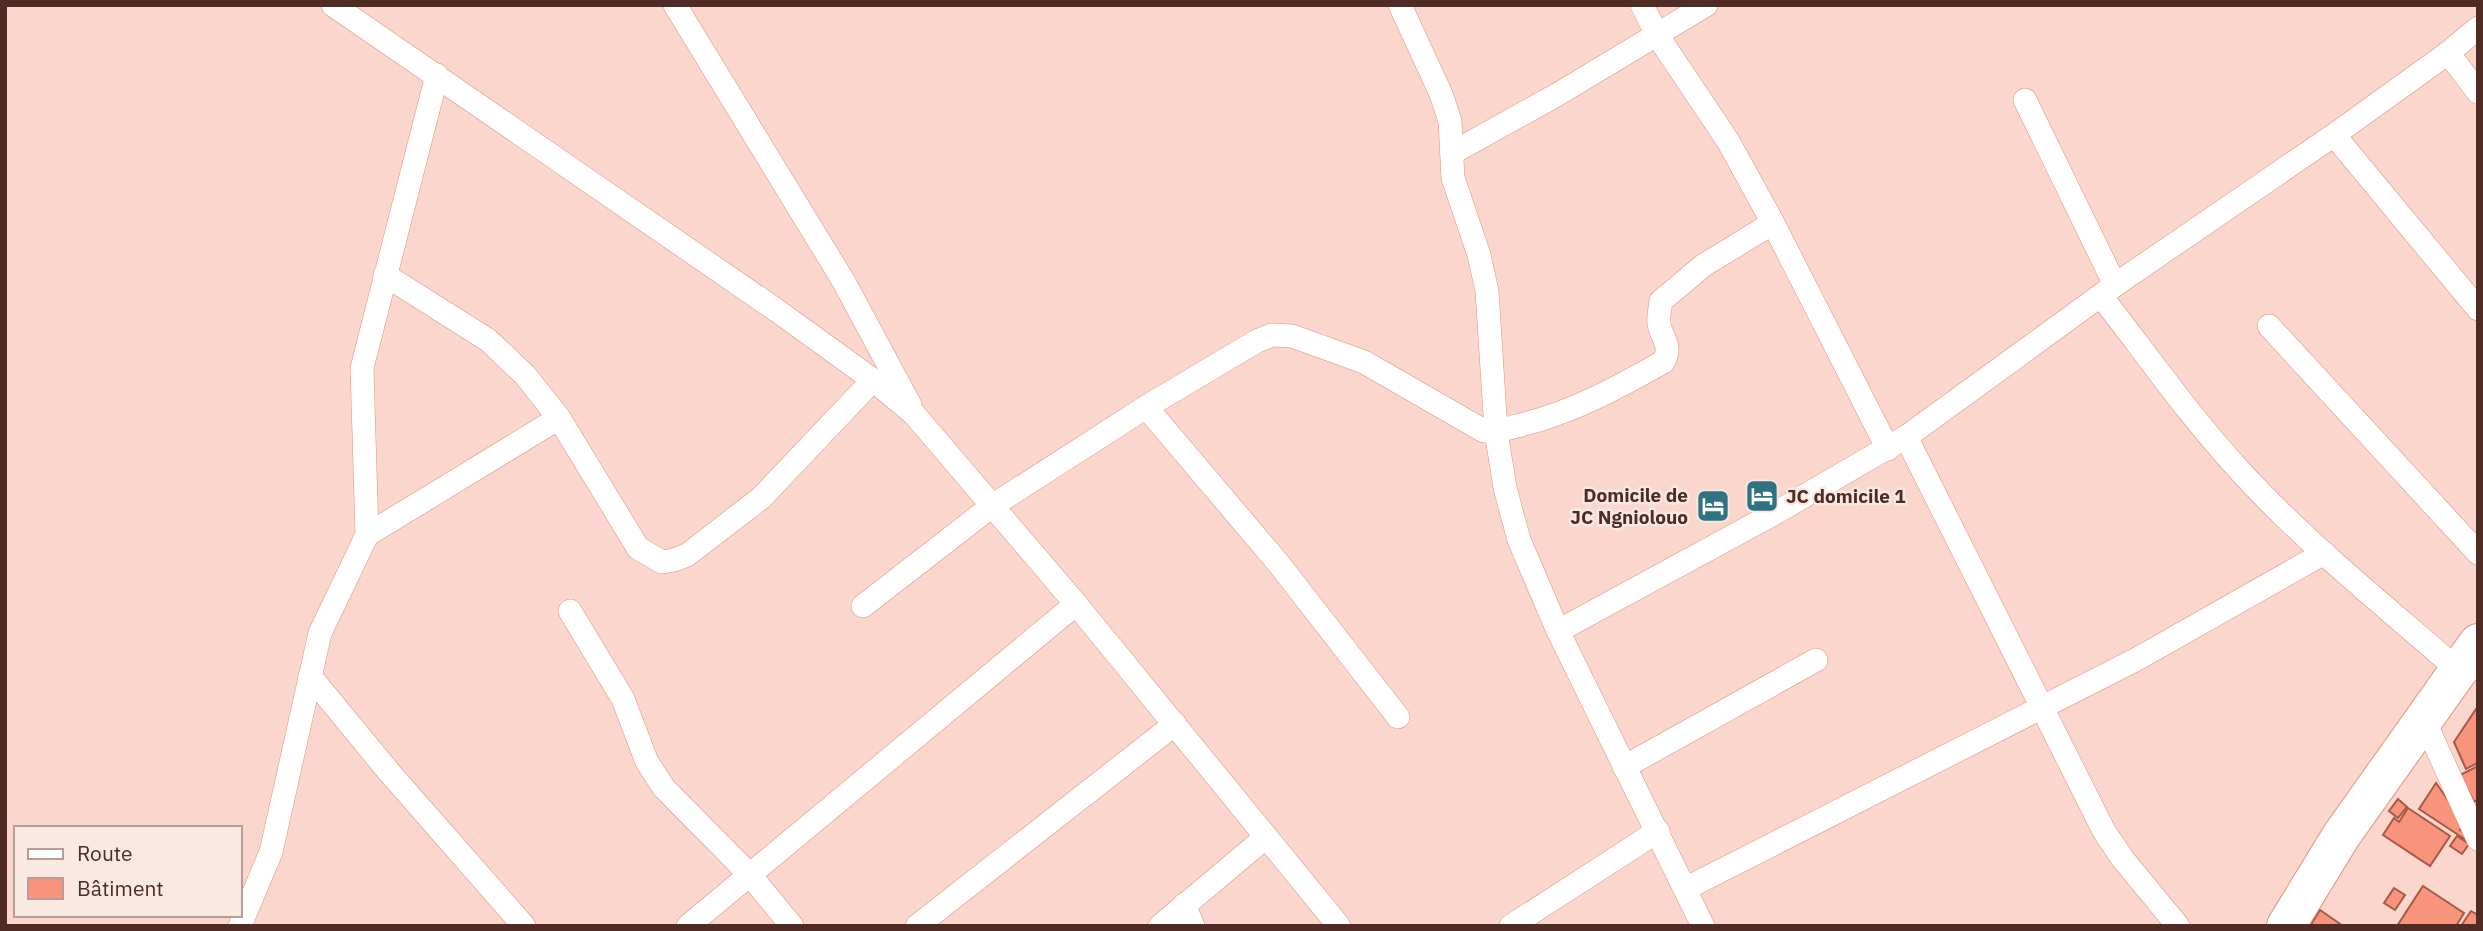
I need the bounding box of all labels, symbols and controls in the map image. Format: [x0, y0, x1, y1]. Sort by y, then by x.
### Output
hotel icon: JC domicile 1 [1743, 477, 1781, 515]
place label: Domicile de JC Ngniolouo [1570, 483, 1688, 529]
place label: JC domicile 1 [1786, 484, 1906, 508]
hotel icon: Domicile de JC Ngniolouo [1694, 487, 1732, 525]
legend [14, 826, 242, 917]
text: Route [77, 839, 133, 867]
text: Bâtiment [77, 874, 164, 902]

